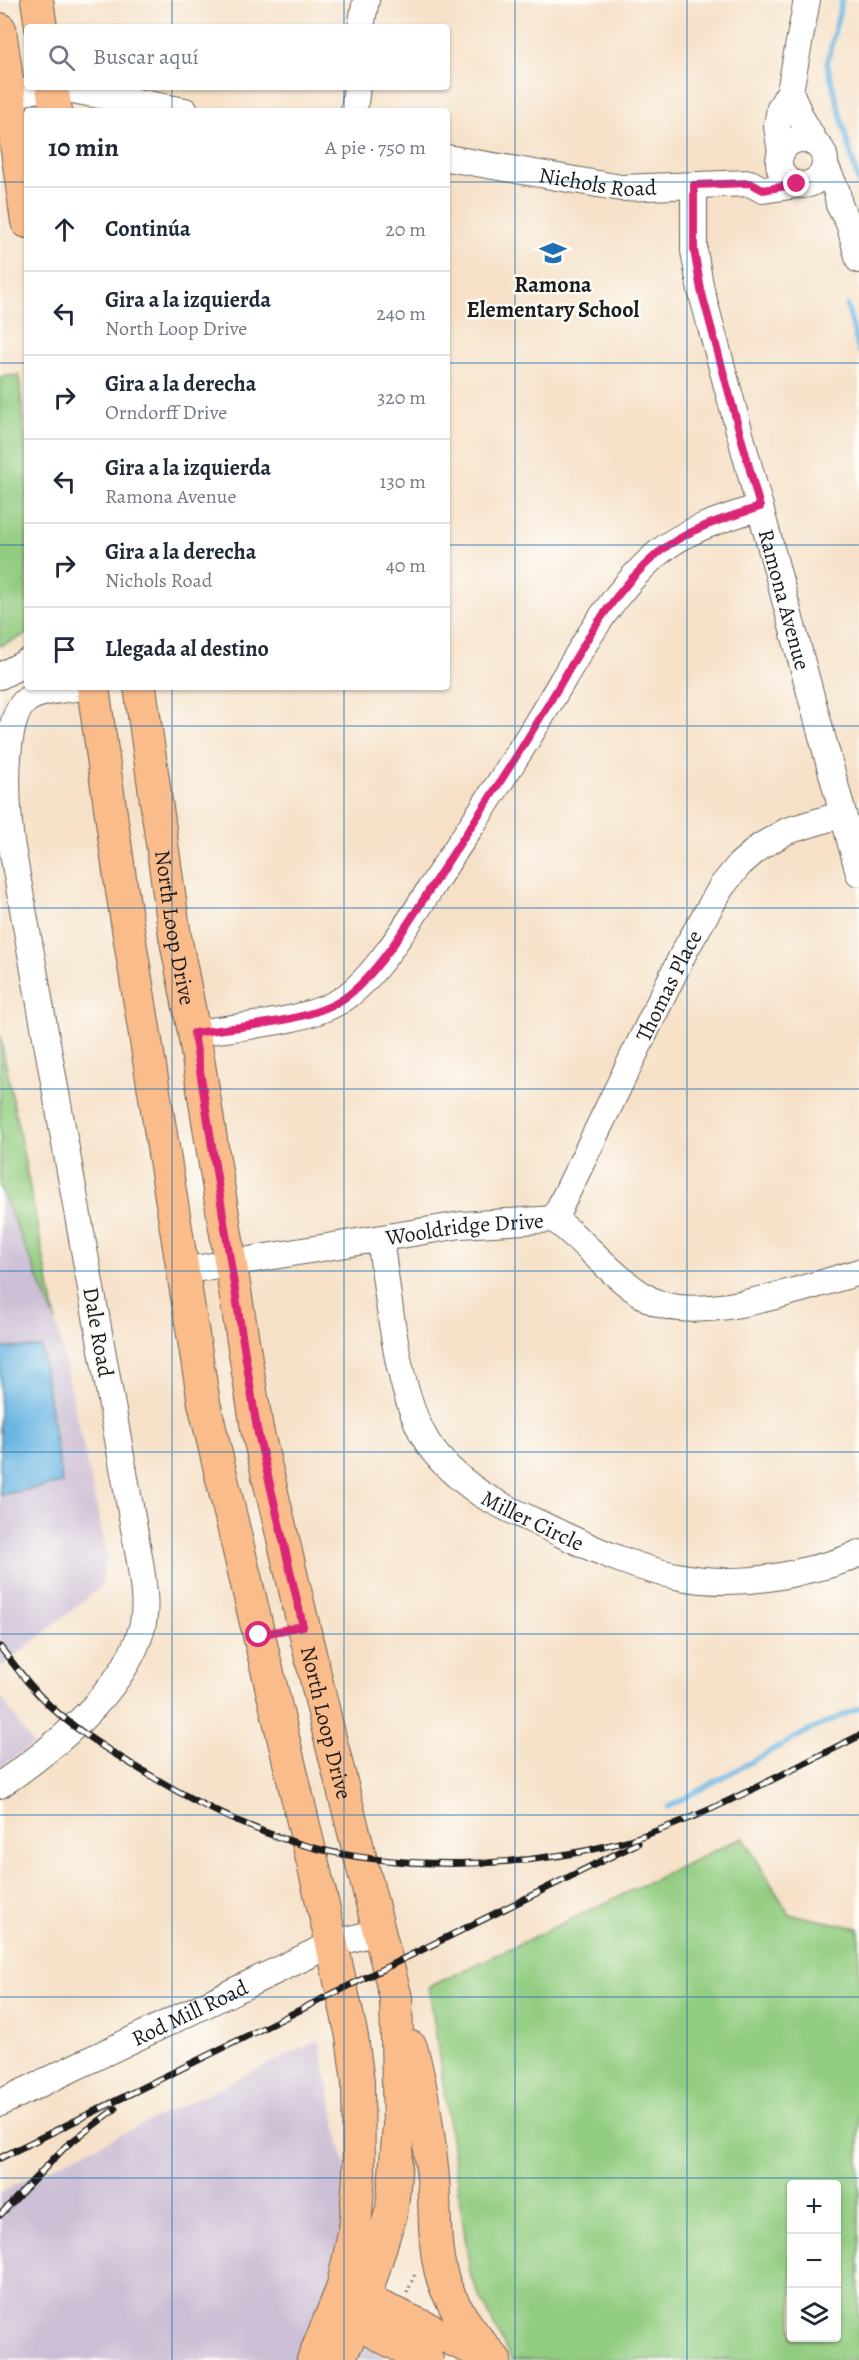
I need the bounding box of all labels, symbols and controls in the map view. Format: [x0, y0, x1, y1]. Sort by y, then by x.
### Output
search box [24, 24, 450, 90]
icon: search [45, 41, 78, 74]
text: Buscar aquí [93, 42, 199, 72]
text: 10 min [48, 130, 119, 165]
text: A pie · 750 m [325, 134, 426, 161]
street label: Nichols Road [537, 160, 657, 204]
route end [783, 170, 809, 196]
icon: ahead [48, 213, 81, 246]
text: Continúa [105, 214, 191, 244]
text: 20 m [385, 216, 426, 243]
school or university icon: Ramona Elementary School [538, 238, 568, 268]
place label: Ramona Elementary School [467, 270, 640, 325]
text: Gira a la izquierda [105, 285, 271, 315]
icon: left [48, 297, 81, 330]
text: 240 m [376, 300, 426, 327]
text: North Loop Drive [105, 315, 247, 342]
text: Gira a la derecha [105, 369, 256, 399]
icon: right [48, 381, 81, 414]
text: 320 m [377, 384, 426, 411]
text: Orndorff Drive [105, 399, 227, 426]
text: Gira a la izquierda [105, 453, 271, 483]
icon: left [48, 465, 81, 498]
text: 130 m [380, 468, 426, 495]
text: Ramona Avenue [105, 483, 237, 510]
street label: Ramona Avenue [750, 526, 817, 673]
text: Gira a la derecha [105, 537, 256, 567]
icon: right [48, 549, 81, 582]
text: 40 m [386, 552, 426, 579]
text: Nichols Road [105, 567, 212, 594]
icon: arrive [48, 633, 81, 666]
text: Llegada al destino [105, 634, 269, 664]
street label: North Loop Drive [147, 848, 202, 1008]
street label: Thomas Place [629, 924, 710, 1047]
street label: Wooldridge Drive [382, 1206, 545, 1253]
street label: Dale Road [75, 1285, 121, 1380]
street label: Miller Circle [476, 1483, 589, 1559]
route start [245, 1621, 271, 1647]
street label: North Loop Drive [293, 1643, 359, 1803]
street label: Rod Mill Road [127, 1972, 253, 2054]
map controls [787, 2180, 841, 2342]
button: + [787, 2180, 841, 2234]
button: − [787, 2234, 841, 2288]
button: layers [787, 2288, 841, 2342]

